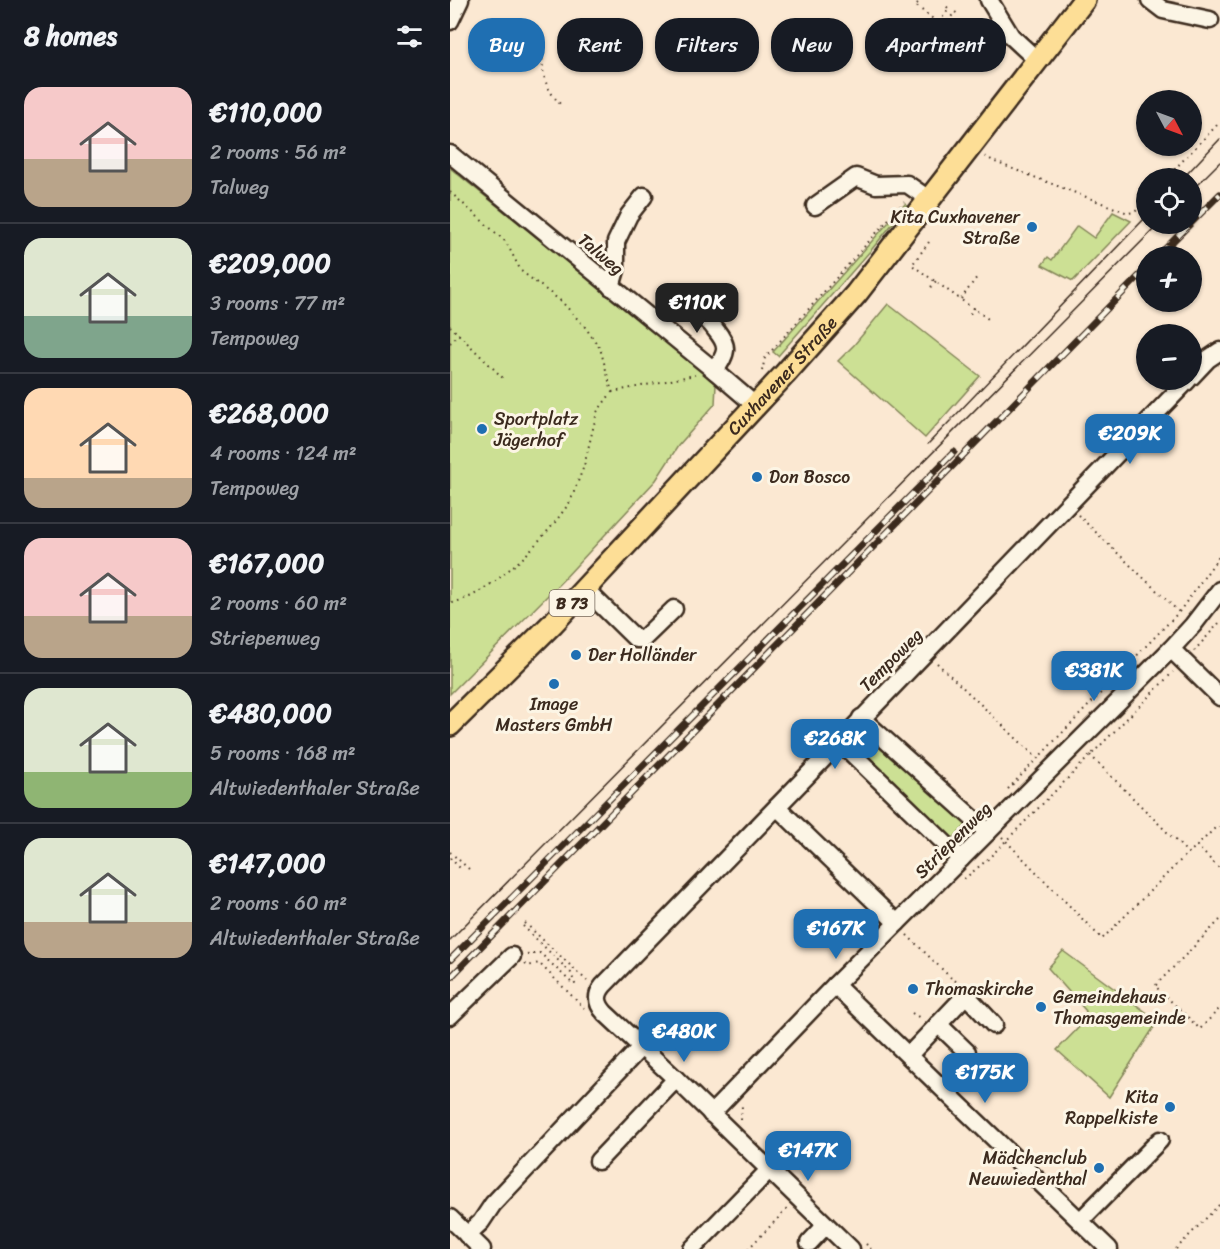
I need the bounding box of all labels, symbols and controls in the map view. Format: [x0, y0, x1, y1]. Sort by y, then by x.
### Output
text: 8 homes [24, 13, 117, 59]
chip: Buy [468, 18, 545, 72]
chip: Rent [557, 18, 643, 72]
chip: Filters [655, 18, 759, 72]
chip: New [771, 18, 853, 72]
chip: Apartment [865, 18, 1006, 72]
icon: filters [393, 20, 426, 53]
text: €110,000 [210, 89, 322, 135]
north arrow [1136, 90, 1202, 156]
map controls [1136, 90, 1202, 390]
icon: home [72, 111, 144, 183]
text: 2 rooms · 56 m² [210, 135, 347, 170]
button: locate [1136, 168, 1202, 234]
text: Talweg [210, 170, 269, 205]
place label: Kita Cuxhavener Straße [891, 201, 1022, 254]
marker: Kita Cuxhavener Straße [1025, 220, 1039, 234]
street label: Talweg [570, 225, 632, 283]
text: €209,000 [210, 240, 331, 286]
button: + [1136, 246, 1202, 312]
icon: home [72, 262, 144, 334]
pin: €110K [655, 283, 739, 334]
text: €110K [669, 285, 725, 320]
text: 3 rooms · 77 m² [210, 286, 345, 321]
street label: Cuxhavener Straße [719, 308, 846, 443]
text: Tempoweg [210, 321, 299, 356]
button: − [1136, 324, 1202, 390]
text: €268,000 [210, 390, 329, 436]
place label: Sportplatz Jägerhof [493, 403, 579, 456]
icon: home [72, 412, 144, 484]
pin: €209K [1088, 414, 1172, 465]
text: €209K [1099, 416, 1161, 451]
marker: Sportplatz Jägerhof [475, 422, 489, 436]
text: 4 rooms · 124 m² [210, 436, 357, 471]
place label: Don Bosco [769, 461, 850, 493]
marker: Don Bosco [750, 470, 764, 484]
text: Tempoweg [210, 471, 299, 506]
text: €167,000 [210, 540, 324, 586]
icon: home [72, 562, 144, 634]
text: 2 rooms · 60 m² [210, 586, 347, 621]
road number: B 73 [550, 590, 594, 616]
street label: Tempoweg [851, 620, 931, 700]
text: Striepenweg [210, 621, 320, 656]
place label: Der Holländer [588, 639, 698, 671]
marker: Der Holländer [569, 648, 583, 662]
pin: €381K [1052, 651, 1136, 702]
text: €381K [1065, 653, 1123, 688]
marker: Image Masters GmbH [547, 677, 561, 691]
place label: Image Masters GmbH [496, 688, 613, 741]
text: €480,000 [210, 690, 332, 736]
icon: home [72, 712, 144, 784]
pin: €268K [793, 719, 877, 770]
text: €268K [805, 721, 865, 756]
text: 5 rooms · 168 m² [210, 736, 356, 771]
text: Altwiedenthaler Straße [210, 771, 420, 806]
street label: Striepenweg [907, 794, 999, 886]
text: €147,000 [210, 840, 326, 886]
icon: home [72, 862, 144, 934]
text: 2 rooms · 60 m² [210, 886, 347, 921]
pin: €167K [794, 909, 878, 960]
text: €167K [808, 911, 864, 946]
text: Altwiedenthaler Straße [210, 921, 420, 956]
place label: Thomaskirche [925, 973, 1033, 1005]
place label: Gemeindehaus Thomasgemeinde [1053, 981, 1186, 1034]
marker: Thomaskirche [906, 982, 920, 996]
marker: Gemeindehaus Thomasgemeinde [1034, 1000, 1048, 1014]
pin: €480K [642, 1012, 726, 1063]
text: €480K [653, 1014, 715, 1049]
pin: €175K [943, 1053, 1027, 1104]
text: €175K [956, 1055, 1014, 1090]
place label: Kita Rappelkiste [1065, 1081, 1159, 1134]
marker: Kita Rappelkiste [1163, 1100, 1177, 1114]
pin: €147K [766, 1131, 850, 1182]
text: €147K [779, 1133, 837, 1168]
place label: Mädchenclub Neuwiedenthal [969, 1142, 1088, 1195]
marker: Mädchenclub Neuwiedenthal [1092, 1161, 1106, 1175]

